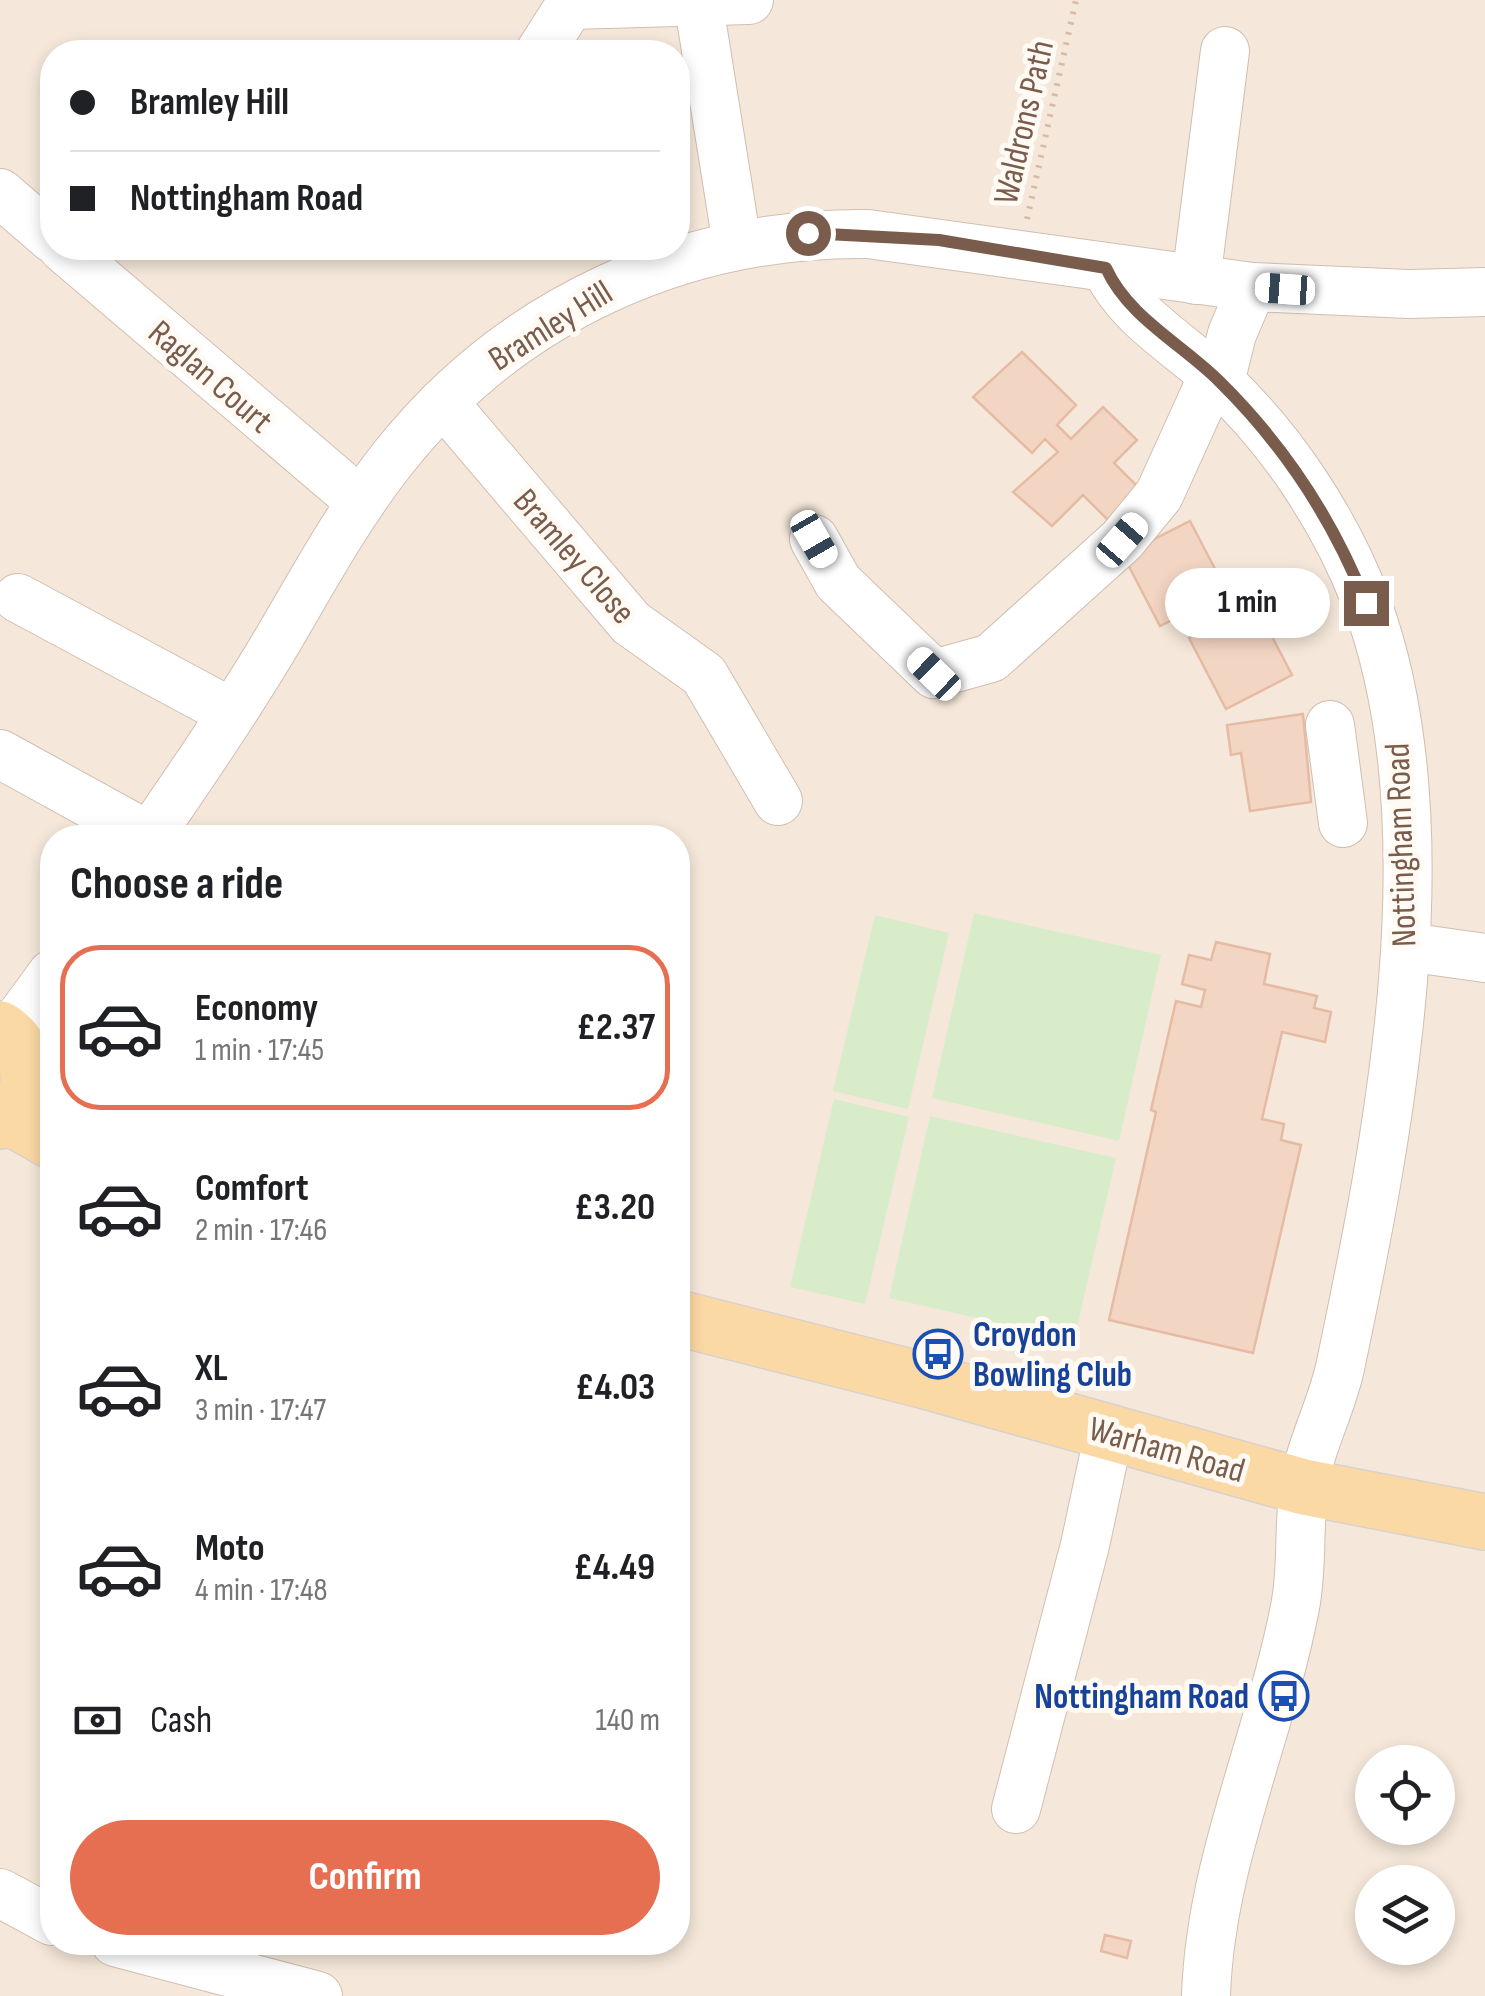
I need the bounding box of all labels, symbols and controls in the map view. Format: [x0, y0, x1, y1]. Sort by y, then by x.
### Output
street label: Waldrons Path [985, 36, 1064, 209]
text: Bramley Hill [130, 80, 289, 125]
text: Nottingham Road [130, 176, 363, 221]
route start [786, 211, 831, 256]
street label: Bramley Hill [481, 272, 621, 381]
car [1254, 272, 1316, 306]
street label: Raglan Court [139, 311, 281, 443]
street label: Bramley Close [503, 481, 644, 633]
car [786, 506, 842, 572]
car [1091, 508, 1153, 572]
callout: 1 min [1166, 568, 1331, 638]
route end [1344, 581, 1389, 626]
text: 1 min [1218, 583, 1277, 622]
car [902, 642, 966, 706]
street label: Nottingham Road [1376, 742, 1427, 948]
text: Choose a ride [70, 857, 283, 912]
icon: car [75, 983, 165, 1073]
text: Economy [195, 986, 318, 1031]
text: £2.37 [577, 1005, 655, 1050]
text: 1 min · 17:45 [195, 1031, 324, 1070]
icon: car [75, 1163, 165, 1253]
text: Comfort [195, 1166, 309, 1211]
text: £3.20 [574, 1185, 655, 1230]
text: 2 min · 17:46 [195, 1211, 327, 1250]
place label: Croydon Bowling Club [973, 1314, 1132, 1397]
bus stop icon: Croydon Bowling Club [912, 1328, 964, 1380]
icon: car [75, 1343, 165, 1433]
text: XL [195, 1346, 228, 1391]
text: £4.03 [575, 1365, 655, 1410]
text: 3 min · 17:47 [195, 1391, 326, 1430]
street label: Warham Road [1084, 1408, 1249, 1493]
icon: car [75, 1523, 165, 1613]
text: Moto [195, 1526, 265, 1571]
text: £4.49 [573, 1545, 655, 1590]
text: 4 min · 17:48 [195, 1571, 327, 1610]
bus stop icon: Nottingham Road [1258, 1670, 1310, 1722]
place label: Nottingham Road [1034, 1676, 1249, 1719]
icon: cash [70, 1693, 125, 1748]
text: Cash [150, 1698, 212, 1743]
text: 140 m [596, 1701, 660, 1740]
map controls [1355, 1745, 1455, 1965]
button: locate [1355, 1745, 1455, 1845]
button: Confirm [70, 1820, 660, 1935]
button: layers [1355, 1865, 1455, 1965]

